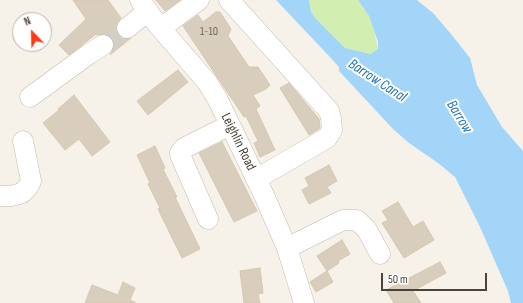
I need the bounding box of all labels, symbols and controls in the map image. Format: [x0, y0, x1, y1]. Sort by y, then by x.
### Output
north arrow [12, 12, 52, 52]
text: N [22, 14, 33, 29]
house number: 1-10 [200, 25, 218, 39]
water label: Barrow Canal [345, 56, 409, 106]
water label: Barrow [442, 97, 476, 137]
street label: Leighlin Road [217, 111, 259, 173]
scale bar [383, 265, 489, 291]
text: 50 m [388, 272, 408, 287]

